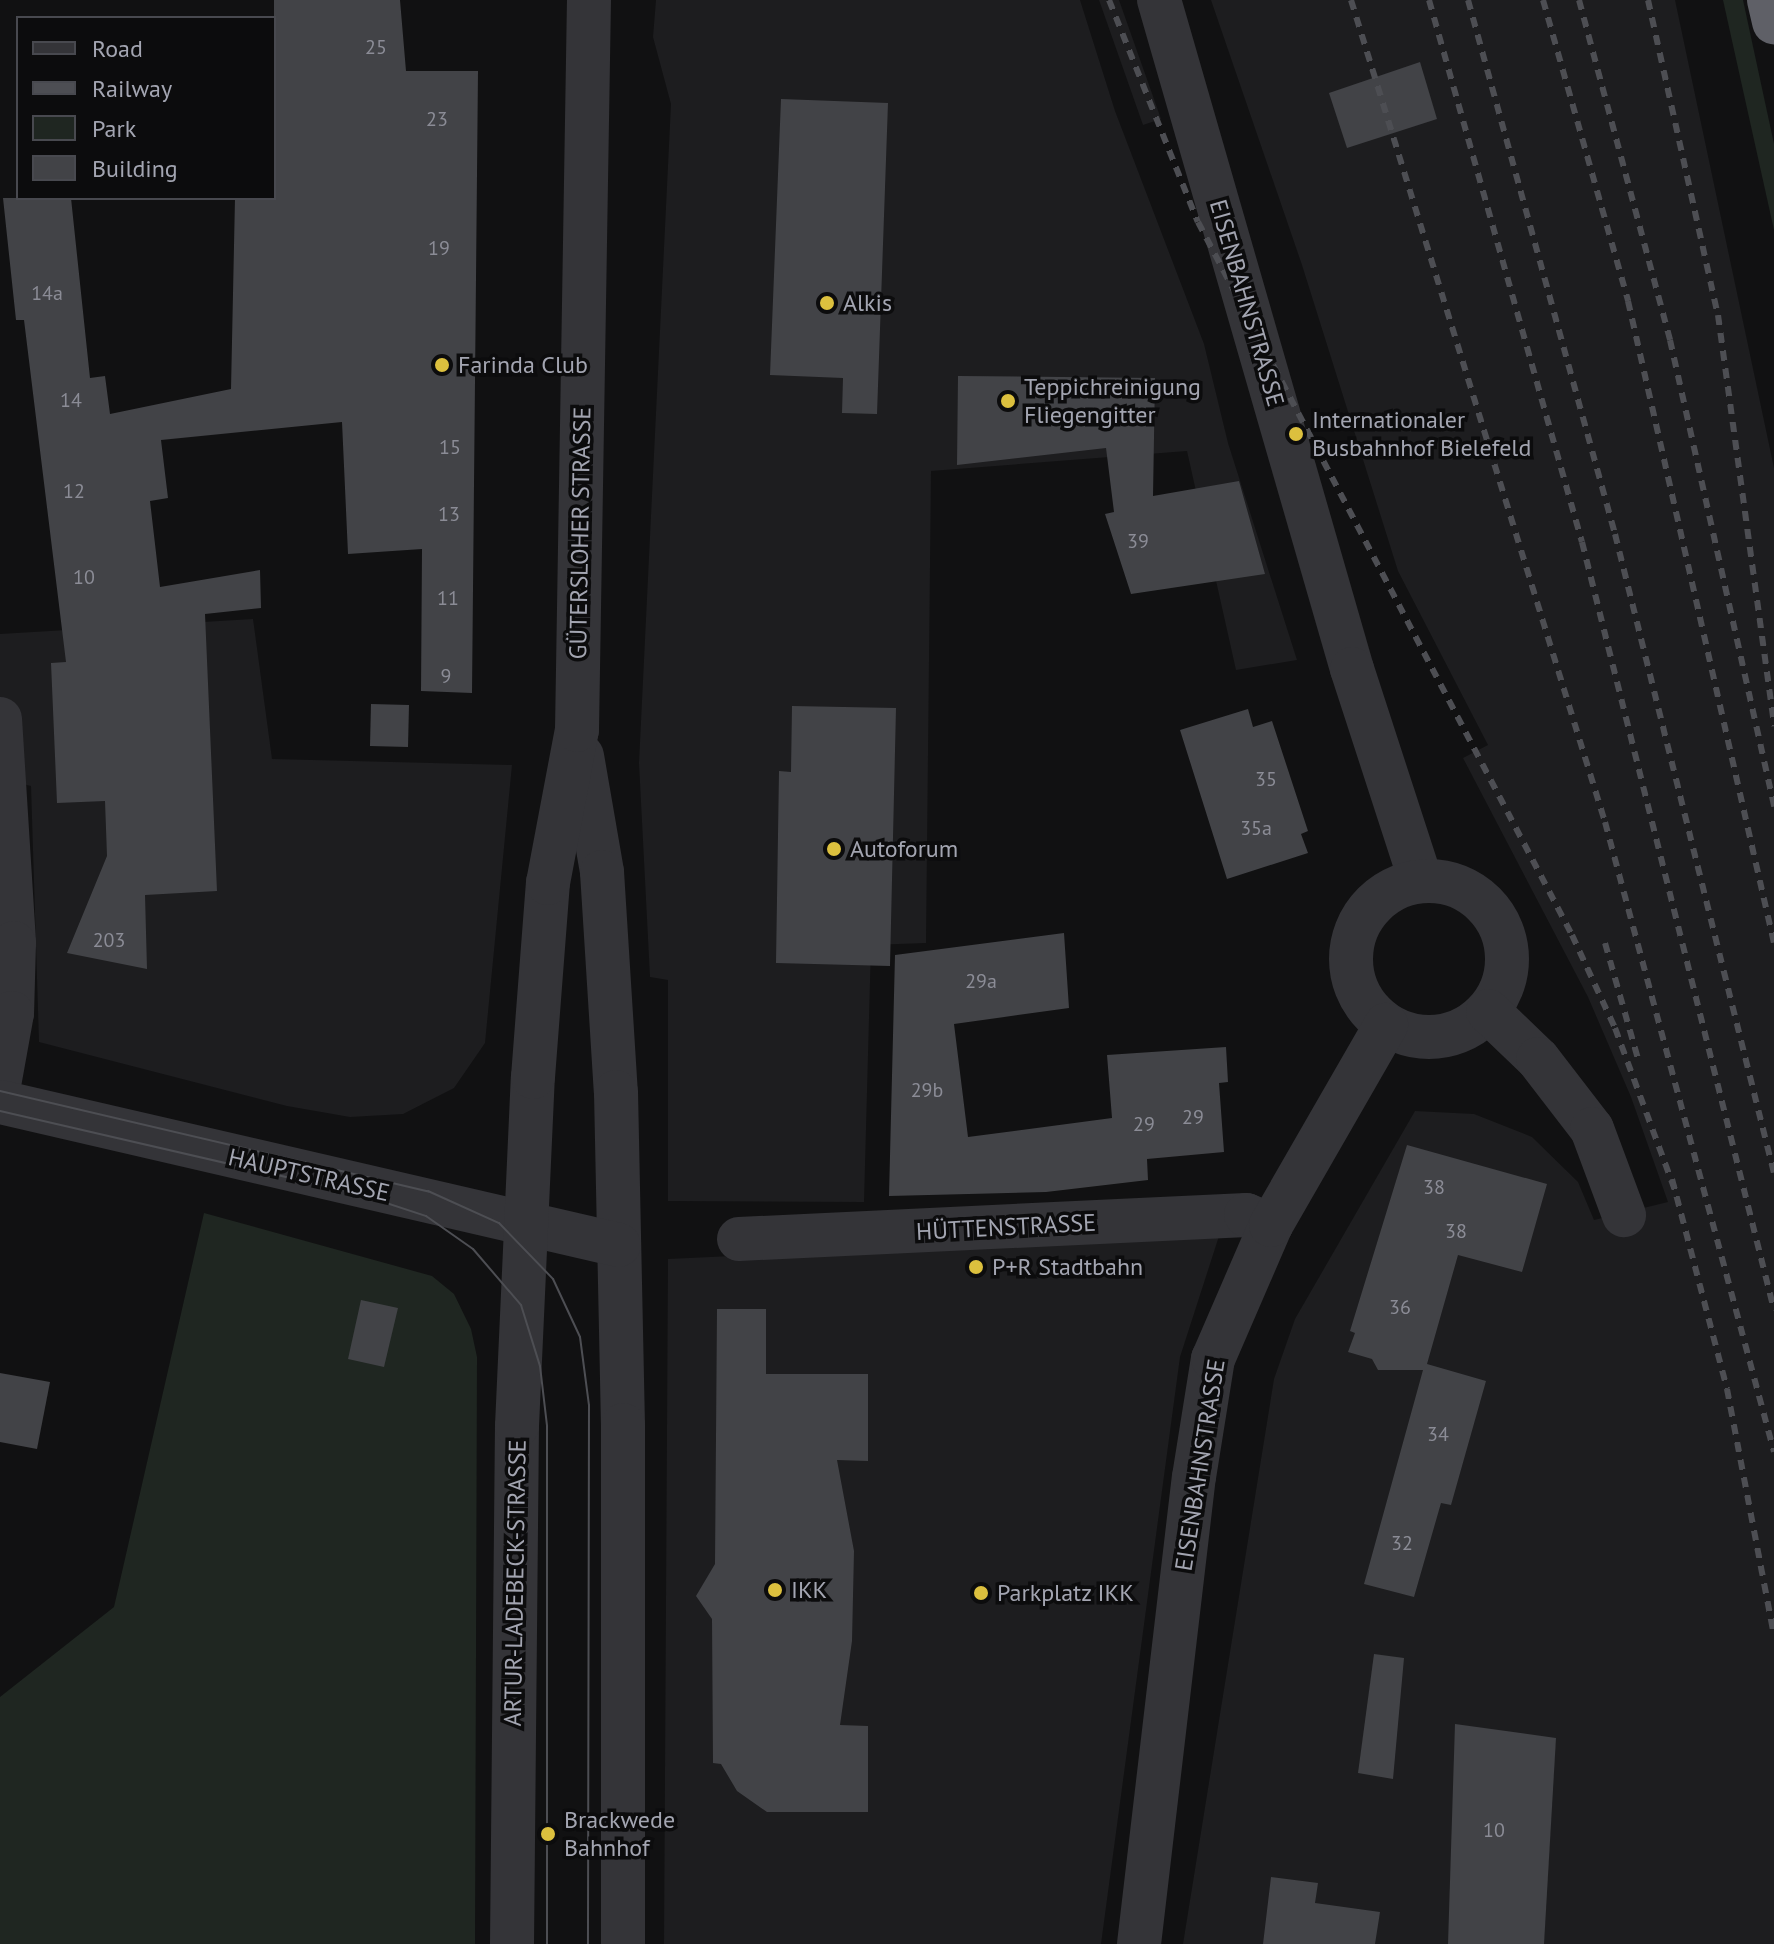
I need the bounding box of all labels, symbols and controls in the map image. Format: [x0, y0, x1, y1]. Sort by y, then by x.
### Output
legend [16, 16, 276, 200]
text: Road [92, 33, 143, 64]
house number: 25 [365, 35, 387, 59]
text: Railway [92, 73, 172, 104]
house number: 23 [426, 107, 448, 131]
text: Park [92, 113, 136, 144]
text: Building [92, 153, 178, 184]
street label: EISENBAHNSTRASSE [1204, 196, 1290, 410]
house number: 19 [428, 236, 450, 260]
house number: 14a [31, 281, 63, 305]
place label: Alkis [843, 289, 892, 317]
marker: Alkis [818, 294, 836, 312]
place label: Farinda Club [458, 351, 588, 379]
marker: Farinda Club [433, 356, 451, 374]
place label: Teppichreinigung Fliegengitter [1024, 373, 1201, 429]
house number: 14 [60, 388, 82, 412]
marker: Teppichreinigung Fliegengitter [999, 392, 1017, 410]
street label: GÜTERSLOHER STRASSE [563, 406, 597, 660]
place label: Internationaler Busbahnhof Bielefeld [1312, 406, 1531, 462]
marker: Internationaler Busbahnhof Bielefeld [1287, 425, 1305, 443]
house number: 15 [439, 435, 461, 459]
house number: 12 [63, 479, 85, 503]
house number: 13 [438, 502, 460, 526]
house number: 39 [1127, 529, 1149, 553]
house number: 10 [73, 565, 95, 589]
house number: 11 [437, 586, 459, 610]
house number: 9 [441, 664, 451, 688]
house number: 35 [1255, 767, 1277, 791]
house number: 35a [1240, 816, 1272, 840]
place label: Autoforum [850, 835, 958, 863]
marker: Autoforum [825, 840, 843, 858]
house number: 203 [93, 928, 125, 952]
house number: 29a [965, 969, 997, 993]
house number: 29b [911, 1078, 943, 1102]
house number: 29 [1182, 1105, 1204, 1129]
house number: 29 [1133, 1112, 1155, 1136]
street label: HAUPTSTRASSE [226, 1142, 392, 1208]
house number: 38 [1423, 1175, 1445, 1199]
street label: HÜTTENSTRASSE [915, 1208, 1097, 1246]
house number: 38 [1445, 1219, 1467, 1243]
place label: P+R Stadtbahn [992, 1253, 1143, 1281]
marker: P+R Stadtbahn [967, 1258, 985, 1276]
house number: 36 [1389, 1295, 1411, 1319]
street label: EISENBAHNSTRASSE [1169, 1357, 1231, 1573]
house number: 34 [1427, 1422, 1449, 1446]
street label: ARTUR-LADEBECK-STRASSE [498, 1439, 532, 1727]
house number: 32 [1391, 1531, 1413, 1555]
place label: IKK [791, 1576, 827, 1604]
place label: Parkplatz IKK [997, 1579, 1135, 1607]
marker: IKK [766, 1581, 784, 1599]
marker: Parkplatz IKK [972, 1584, 990, 1602]
place label: Brackwede Bahnhof [564, 1806, 675, 1862]
house number: 10 [1483, 1818, 1505, 1842]
marker: Brackwede Bahnhof [539, 1825, 557, 1843]

